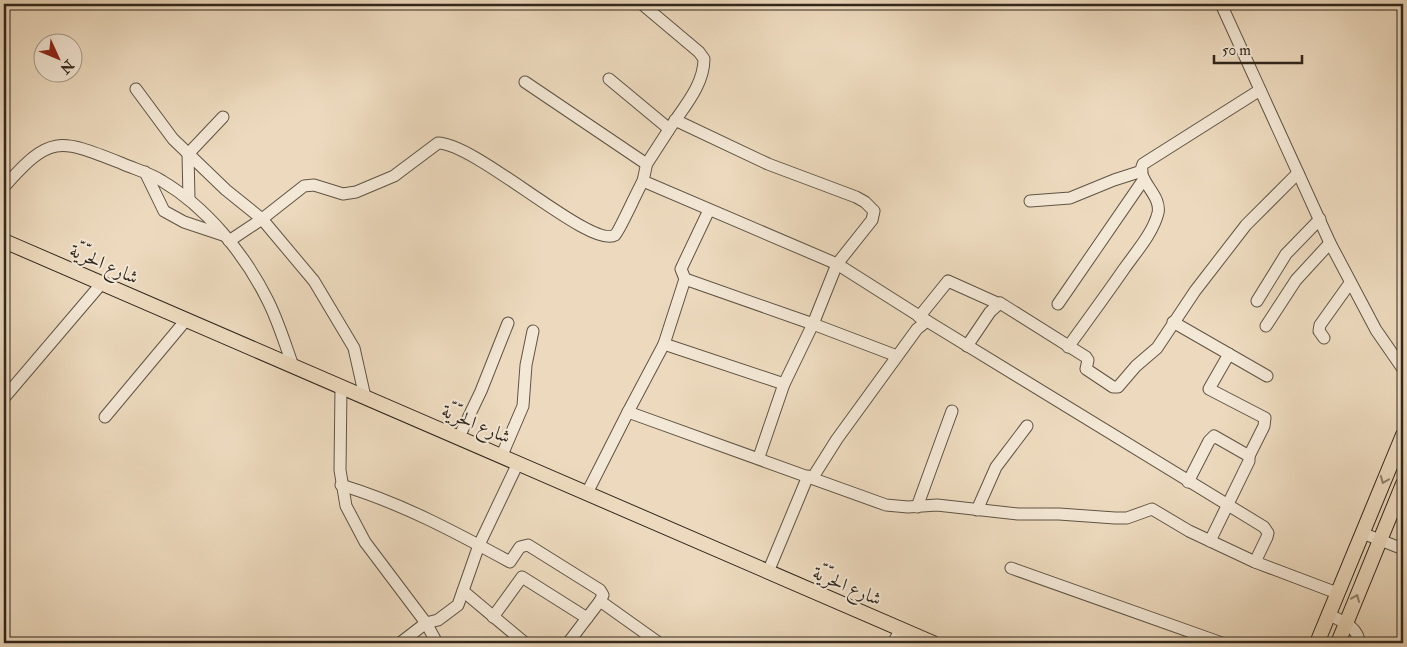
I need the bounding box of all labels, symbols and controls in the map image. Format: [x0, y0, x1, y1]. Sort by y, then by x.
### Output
north arrow [32, 32, 82, 82]
scale bar [1214, 32, 1302, 64]
text: 50 m [1222, 41, 1251, 60]
text: N [56, 56, 78, 77]
street label: شارع الحرّيّة [65, 237, 143, 292]
street label: شارع الحرّيّة [437, 398, 515, 452]
one-way arrow [1380, 475, 1391, 484]
street label: شارع الحرّيّة [808, 560, 886, 614]
one-way arrow [1350, 594, 1360, 603]

